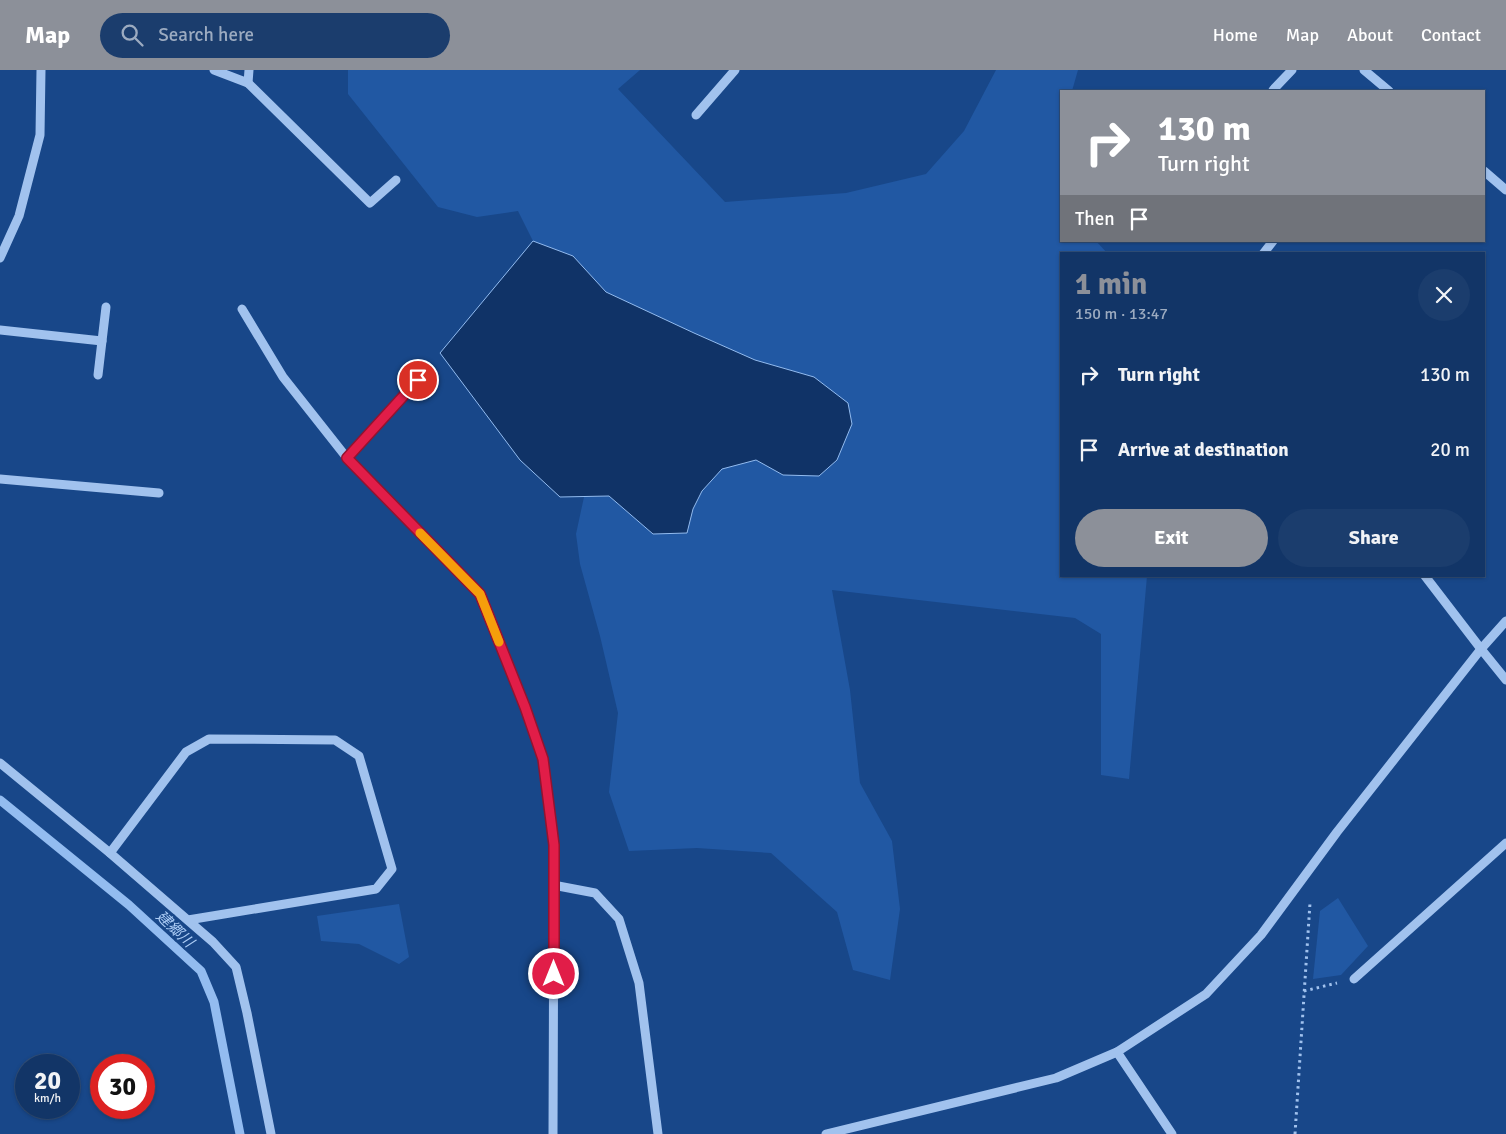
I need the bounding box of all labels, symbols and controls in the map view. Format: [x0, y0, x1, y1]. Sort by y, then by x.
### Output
search box [100, 13, 450, 58]
text: Map [25, 20, 70, 50]
icon: search [118, 21, 146, 49]
text: Search here [158, 23, 254, 47]
text: Home [1213, 24, 1258, 46]
text: Map [1286, 24, 1319, 46]
text: About [1347, 24, 1393, 46]
text: Contact [1421, 24, 1481, 46]
text: 130 m [1158, 107, 1251, 150]
icon: right [1075, 110, 1140, 175]
text: Turn right [1158, 150, 1250, 177]
icon: arrive [1125, 205, 1153, 233]
text: Then [1075, 207, 1115, 231]
text: 1 min [1075, 266, 1147, 303]
button: close [1418, 269, 1470, 321]
text: 150 m · 13:47 [1075, 304, 1168, 324]
pin [397, 359, 439, 401]
icon: right [1075, 361, 1103, 389]
text: Turn right [1118, 363, 1200, 387]
text: 130 m [1420, 363, 1470, 387]
icon: arrive [404, 366, 432, 394]
icon: arrive [1075, 436, 1103, 464]
text: Arrive at destination [1118, 438, 1289, 462]
text: 20 m [1430, 438, 1470, 462]
button: Exit [1075, 509, 1268, 567]
button: Share [1278, 509, 1470, 567]
water label: 建郷川 [152, 907, 199, 952]
position arrow [527, 947, 579, 999]
speed limit sign: 30 [90, 1054, 155, 1119]
text: 20 [34, 1065, 61, 1096]
text: km/h [34, 1091, 61, 1106]

